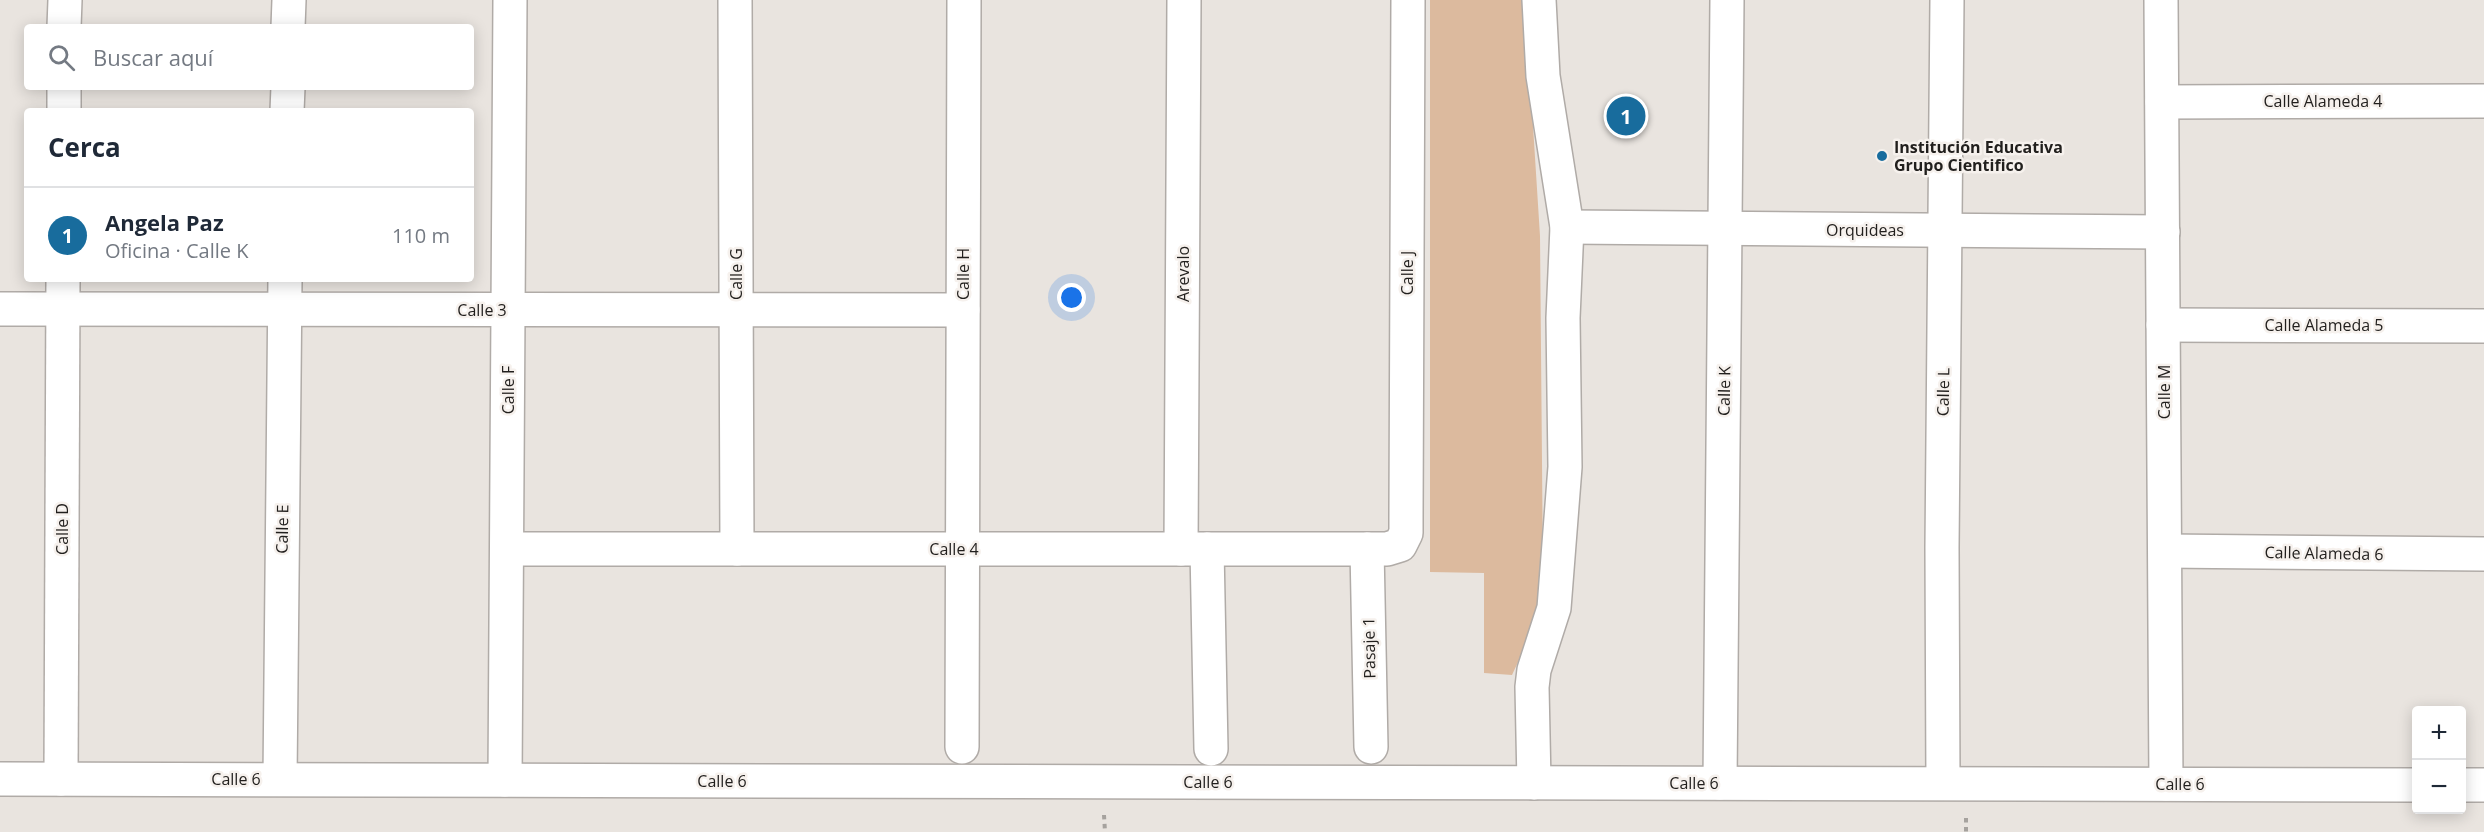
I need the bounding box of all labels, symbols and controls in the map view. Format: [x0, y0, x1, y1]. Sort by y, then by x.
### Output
search box [24, 24, 474, 90]
icon: search [45, 41, 78, 74]
text: Buscar aquí [93, 42, 213, 72]
street label: Calle Alameda 4 [2263, 90, 2383, 112]
pin: 1 [1606, 94, 1646, 138]
text: Cerca [48, 129, 121, 165]
place label: Institución Educativa Grupo Cientifico [1894, 136, 2063, 176]
marker: Institución Educativa Grupo Cientifico [1875, 149, 1889, 163]
text: Angela Paz [105, 207, 224, 237]
street label: Orquideas [1826, 219, 1904, 241]
text: 1 [62, 222, 73, 249]
text: 110 m [392, 222, 450, 249]
text: Oficina · Calle K [105, 237, 248, 264]
street label: Arevalo [1172, 246, 1194, 302]
street label: Calle G [725, 248, 747, 300]
street label: Calle H [952, 248, 974, 300]
street label: Calle J [1396, 251, 1418, 295]
your location [1057, 283, 1086, 312]
street label: Calle 3 [457, 299, 507, 321]
street label: Calle Alameda 5 [2264, 314, 2384, 336]
street label: Calle M [2153, 365, 2175, 419]
street label: Calle F [497, 366, 519, 414]
street label: Calle K [1713, 366, 1735, 416]
street label: Calle L [1932, 368, 1954, 416]
street label: Calle D [51, 503, 73, 555]
street label: Calle E [271, 504, 293, 554]
street label: Calle 4 [929, 538, 979, 560]
street label: Calle Alameda 6 [2264, 541, 2384, 565]
street label: Pasaje 1 [1357, 617, 1381, 679]
map controls [2412, 706, 2466, 814]
button: + [2412, 706, 2466, 760]
button: − [2412, 760, 2466, 814]
street label: Calle 6 [211, 768, 261, 790]
street label: Calle 6 [697, 770, 747, 792]
street label: Calle 6 [1183, 771, 1233, 793]
street label: Calle 6 [1669, 772, 1719, 794]
street label: Calle 6 [2155, 773, 2205, 795]

